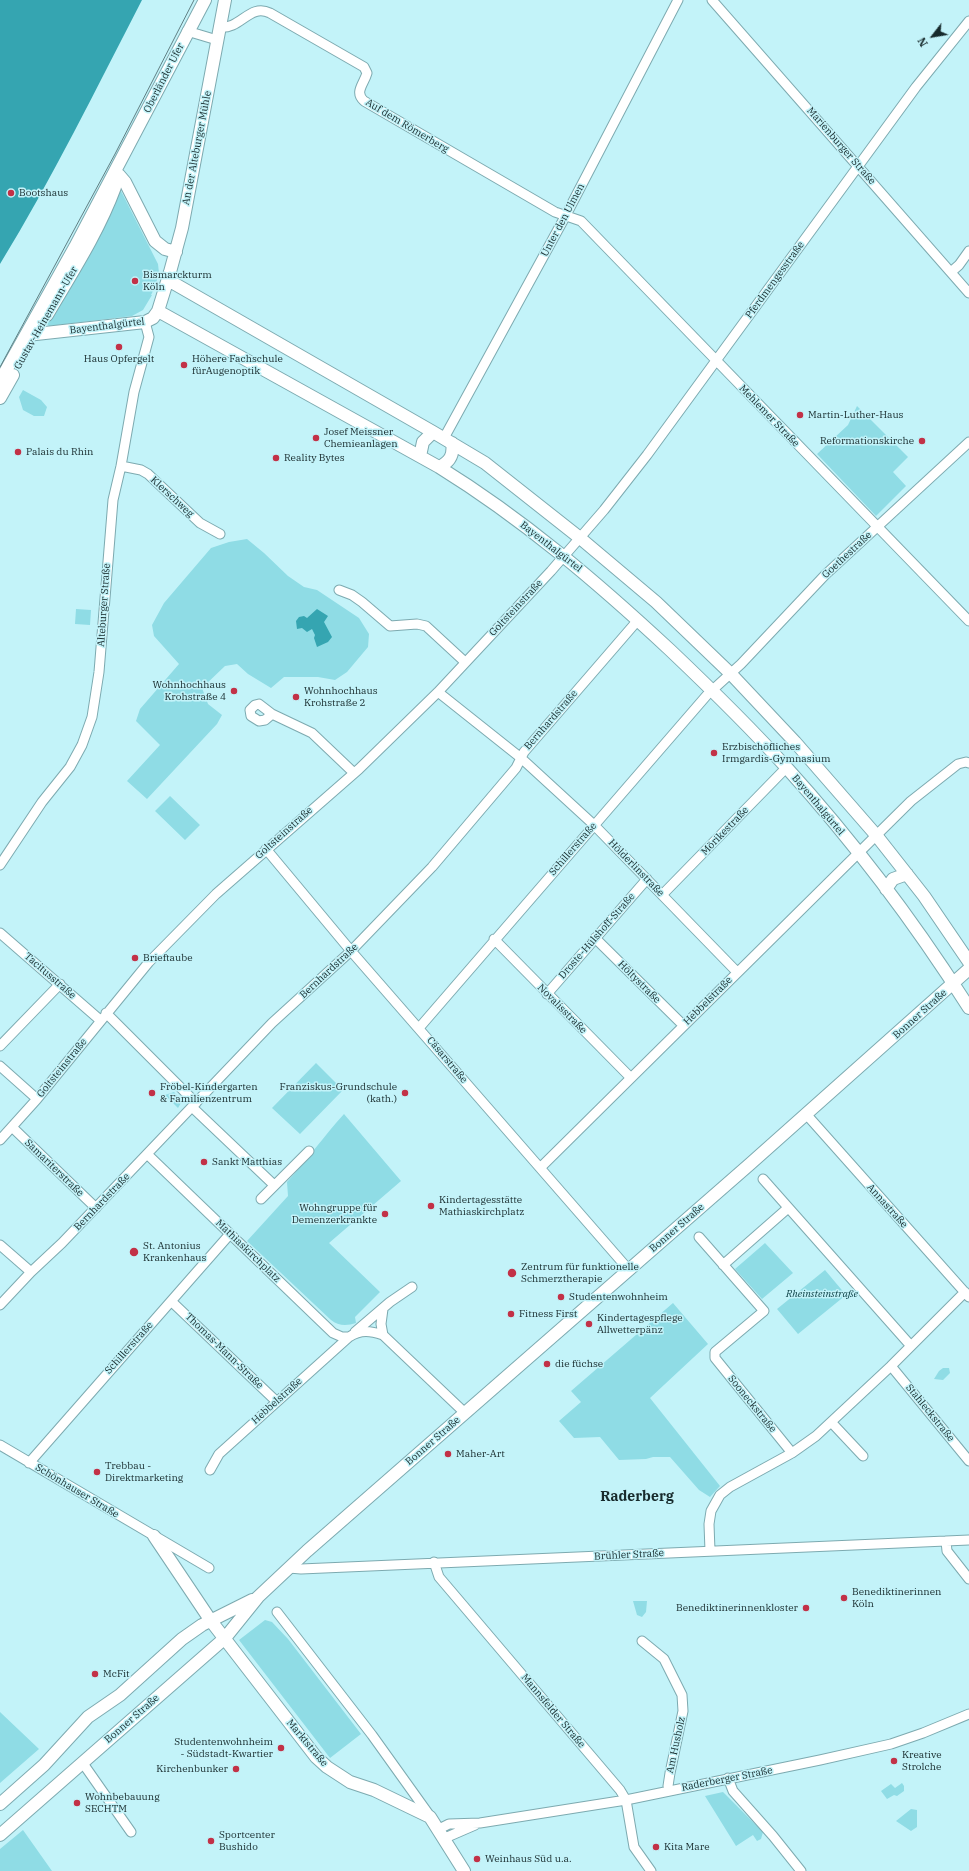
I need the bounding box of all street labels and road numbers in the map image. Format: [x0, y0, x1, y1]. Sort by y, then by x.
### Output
street label: Oberländer Ufer [141, 41, 187, 115]
street label: An der Alteburger Mühle [180, 90, 214, 206]
street label: Auf dem Römerberg [363, 96, 451, 156]
street label: Marienburger Straße [804, 105, 878, 187]
street label: Unter den Ulmen [539, 181, 587, 259]
street label: Pferdmengesstraße [743, 239, 807, 321]
street label: Gustav-Heinemann-Ufer [12, 265, 80, 371]
street label: Bayenthalgürtel [69, 315, 145, 337]
street label: Mehlemer Straße [736, 383, 802, 449]
street label: Klerschweg [148, 474, 196, 520]
street label: Bayenthalgürtel [518, 519, 584, 575]
street label: Goethestraße [820, 529, 874, 581]
street label: Alteburger Straße [95, 563, 113, 647]
street label: Goltsteinstraße [487, 577, 545, 639]
street label: Bernhardstraße [522, 688, 580, 752]
street label: Bayenthalgürtel [789, 772, 847, 838]
street label: Goltsteinstraße [253, 804, 315, 862]
street label: Mörikestraße [699, 804, 751, 858]
street label: Schillerstraße [547, 820, 599, 878]
street label: Hölderlinstraße [606, 837, 666, 899]
street label: Droste-Hülshoff-Straße [556, 891, 638, 981]
street label: Bernhardstraße [297, 941, 361, 1001]
street label: Tacitusstraße [22, 950, 78, 1002]
street label: Höltystraße [615, 958, 663, 1006]
street label: Hebbelstraße [681, 974, 735, 1028]
street label: Novalisstraße [535, 982, 589, 1036]
street label: Bonner Straße [891, 987, 949, 1041]
street label: Cäsarstraße [424, 1034, 470, 1086]
street label: Goltsteinstraße [34, 1036, 90, 1100]
street label: Samariterstraße [22, 1137, 86, 1199]
street label: Bernhardstraße [72, 1171, 132, 1233]
street label: Annastraße [864, 1182, 910, 1230]
street label: Bonner Straße [647, 1201, 707, 1255]
street label: Mathiaskirchplatz [213, 1217, 283, 1285]
street label: Thomas-Mann-Straße [182, 1311, 266, 1391]
street label: Schillerstraße [102, 1319, 156, 1377]
street label: Sooneckstraße [725, 1373, 779, 1435]
street label: Hebbelstraße [249, 1375, 305, 1427]
street label: Stahleckstraße [903, 1382, 957, 1444]
street label: Bonner Straße [403, 1414, 463, 1468]
street label: Schönhauser Straße [33, 1461, 121, 1521]
street label: Brühler Straße [594, 1547, 664, 1563]
street label: Mannsfelder Straße [519, 1672, 587, 1750]
street label: Bonner Straße [102, 1692, 162, 1746]
street label: Am Husholz [664, 1716, 688, 1774]
street label: Marktstraße [284, 1717, 330, 1769]
street label: Raderberger Straße [680, 1764, 774, 1794]

